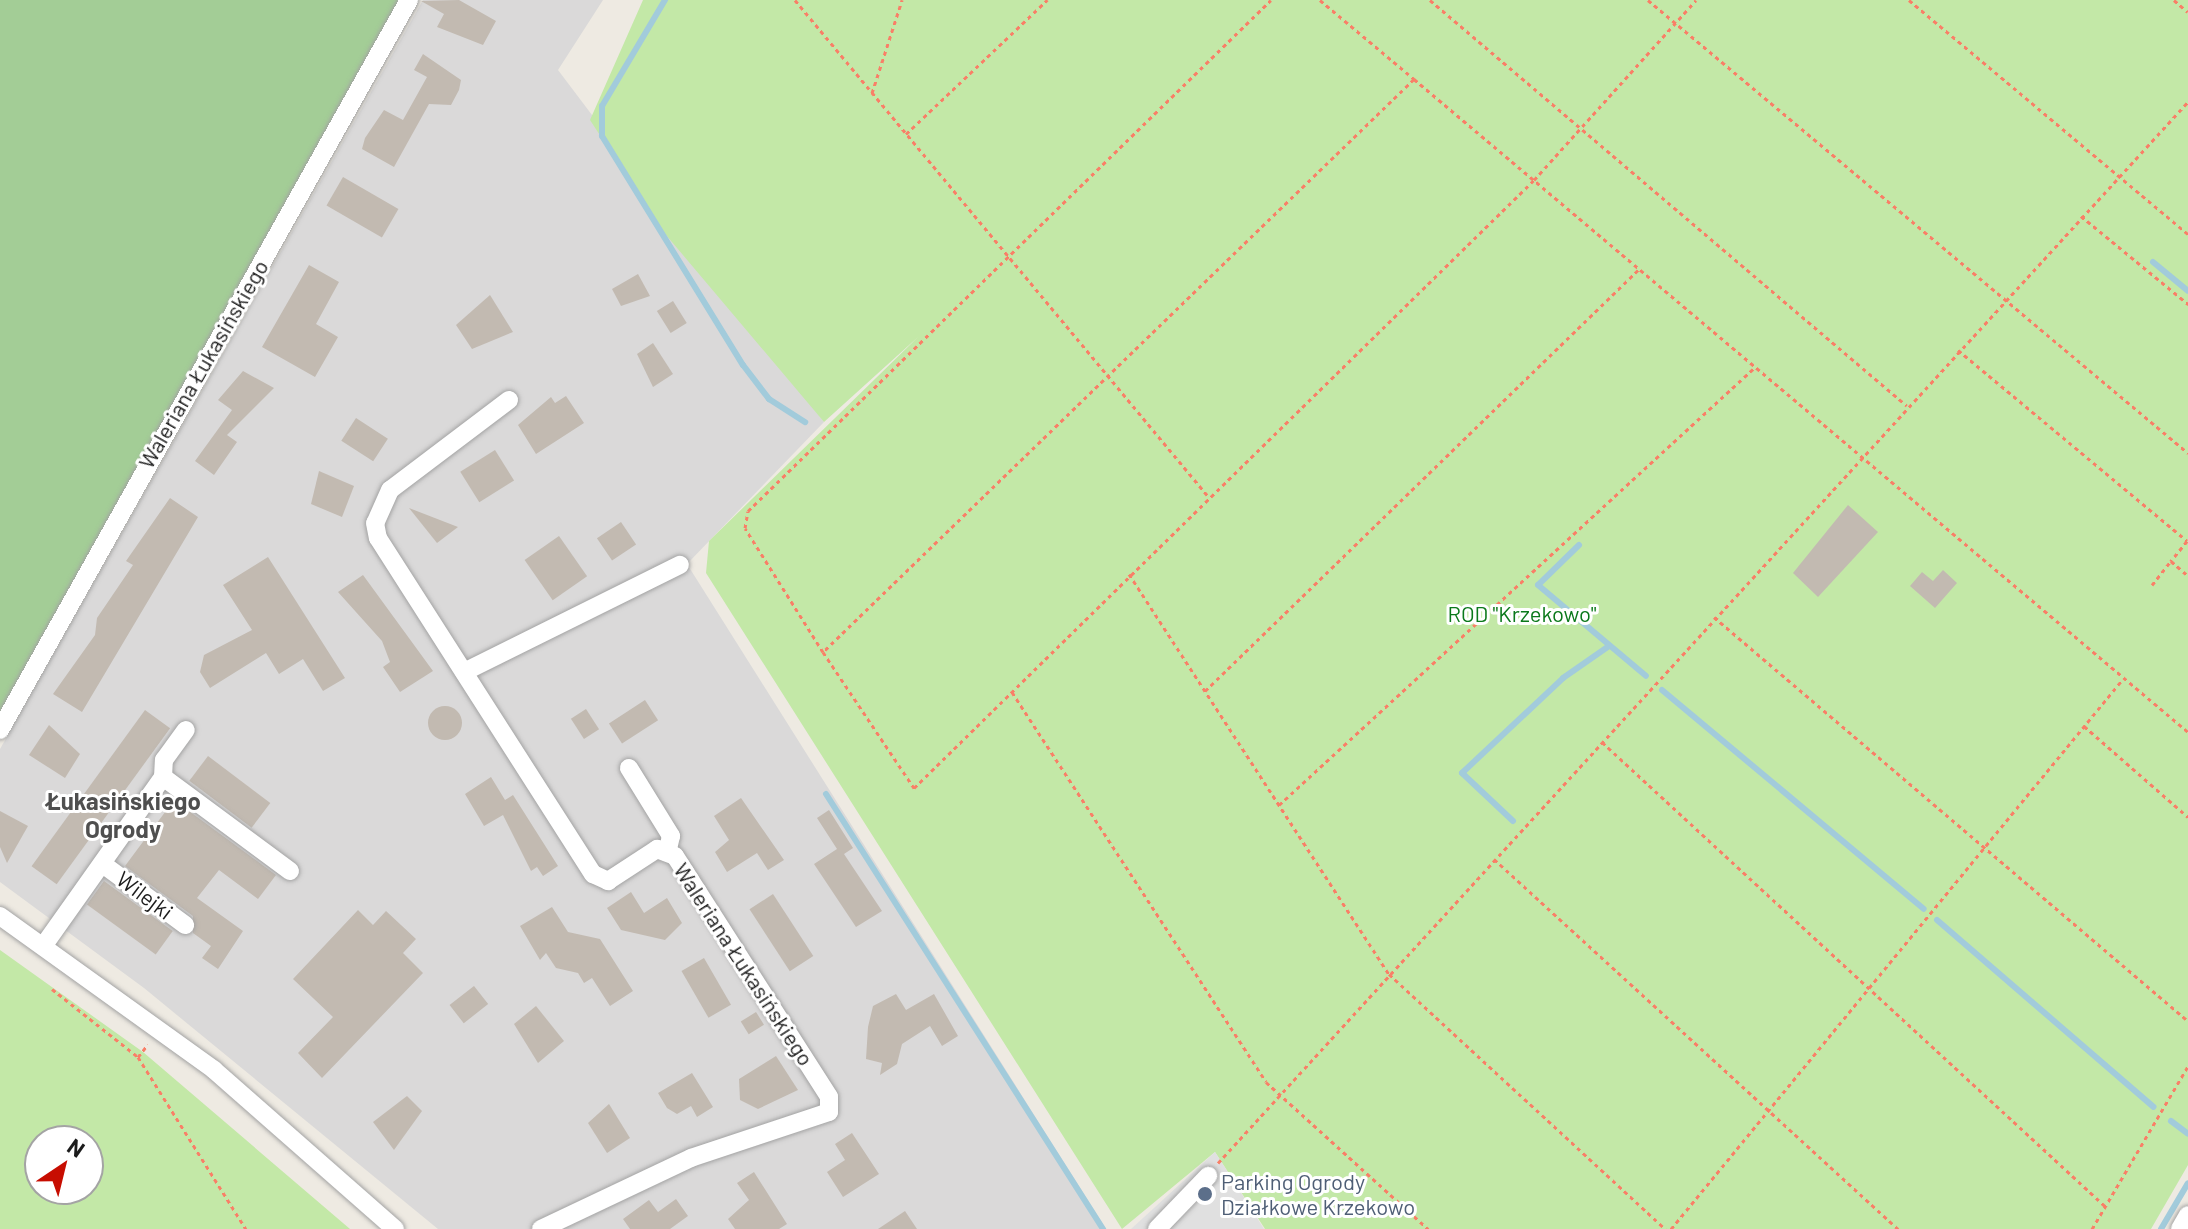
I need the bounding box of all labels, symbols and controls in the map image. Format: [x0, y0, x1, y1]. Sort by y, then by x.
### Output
street label: Waleriana Łukasińskiego [132, 255, 274, 473]
park label: ROD "Krzekowo" [1447, 601, 1597, 627]
district label: Łukasińskiego Ogrody [45, 787, 201, 843]
street label: Waleriana Łukasińskiego [669, 858, 819, 1070]
street label: Wilejki [112, 865, 178, 925]
north arrow [24, 1125, 104, 1205]
text: N [63, 1132, 90, 1162]
place label: Parking Ogrody Działkowe Krzekowo [1221, 1168, 1415, 1220]
marker: Parking Ogrody Działkowe Krzekowo [1196, 1185, 1214, 1203]

